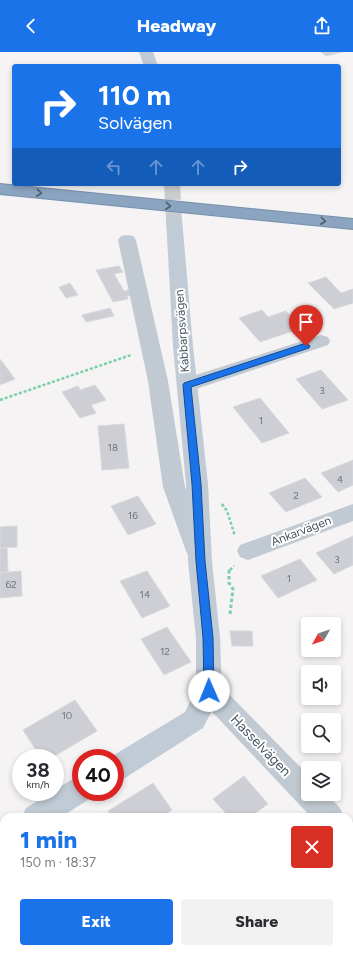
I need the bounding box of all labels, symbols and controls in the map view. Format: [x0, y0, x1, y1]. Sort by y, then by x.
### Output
icon: back [20, 15, 42, 37]
text: Headway [137, 15, 216, 37]
icon: share [311, 15, 333, 37]
text: 110 m [98, 78, 171, 112]
icon: right [32, 80, 84, 132]
text: Solvägen [98, 112, 172, 134]
icon: left [103, 156, 125, 178]
icon: ahead [145, 156, 167, 178]
icon: ahead [187, 156, 209, 178]
icon: right [229, 156, 251, 178]
one-way arrow [36, 188, 42, 197]
one-way arrow [165, 201, 171, 210]
one-way arrow [320, 217, 326, 226]
street label: Kabbarpsvägen [172, 289, 192, 373]
pin [289, 305, 323, 346]
icon: arrive [295, 311, 317, 333]
house number: 3 [319, 384, 325, 397]
house number: 1 [259, 414, 263, 427]
house number: 18 [108, 441, 118, 454]
house number: 4 [337, 473, 343, 486]
house number: 2 [293, 489, 299, 502]
house number: 16 [128, 509, 138, 522]
street label: Ankarvägen [269, 513, 333, 549]
house number: 3 [334, 553, 340, 566]
house number: 1 [287, 572, 291, 585]
house number: 62 [5, 578, 17, 591]
house number: 14 [140, 588, 150, 601]
north arrow [301, 617, 341, 657]
map controls [301, 617, 341, 801]
house number: 12 [160, 645, 170, 658]
button: sound [301, 665, 341, 705]
position arrow [188, 670, 230, 712]
house number: 10 [62, 709, 72, 722]
street label: Hasselvägen [227, 711, 294, 780]
button: search [301, 713, 341, 753]
speed limit sign: 40 [72, 749, 124, 801]
text: 38 [26, 758, 50, 782]
button: layers [301, 761, 341, 801]
text: km/h [27, 778, 49, 791]
text: 1 min [20, 825, 77, 854]
button: close [291, 826, 333, 868]
text: 150 m · 18:37 [20, 855, 96, 870]
button: Exit [20, 899, 173, 945]
button: Share [181, 899, 333, 945]

